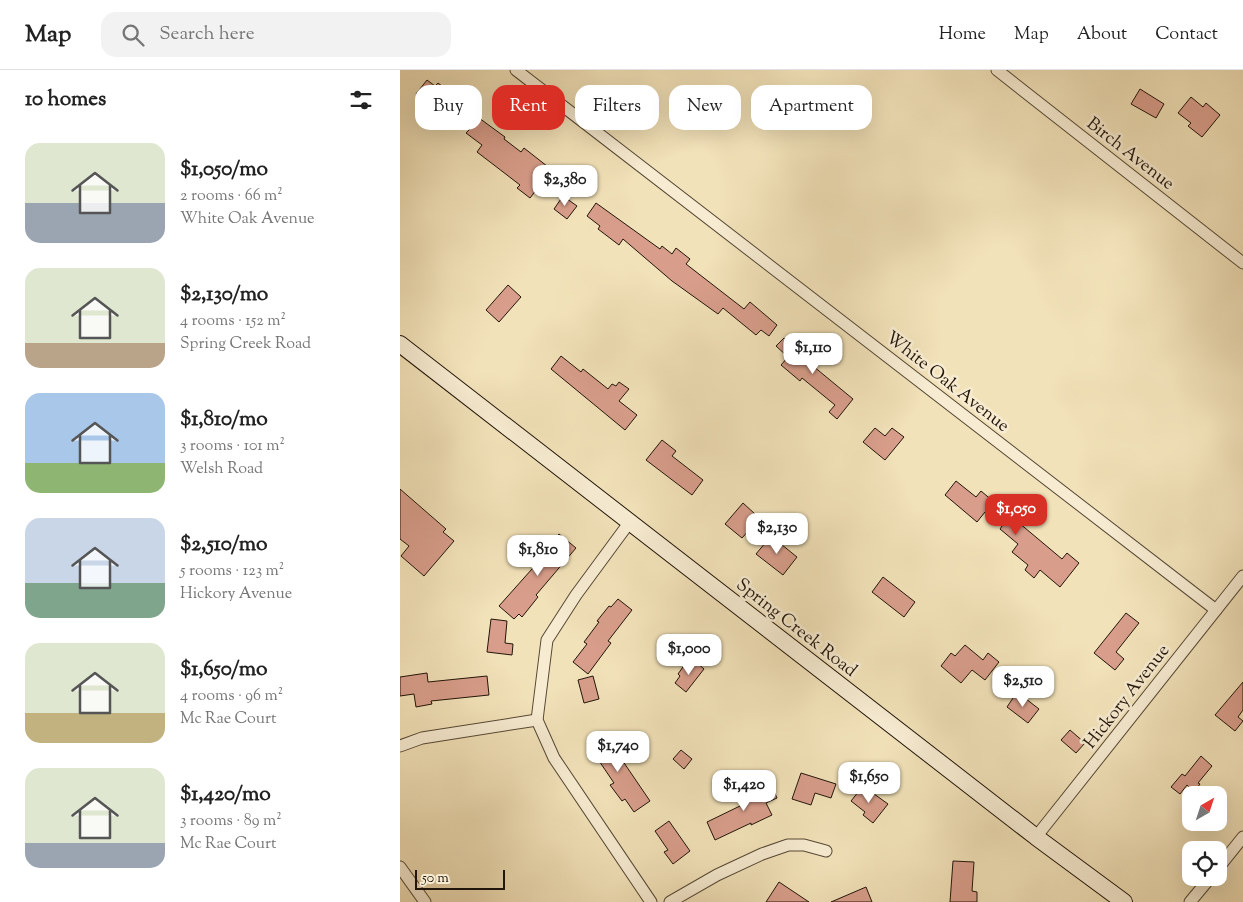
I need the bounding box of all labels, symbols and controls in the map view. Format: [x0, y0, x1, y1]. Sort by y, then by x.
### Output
search box [101, 12, 451, 57]
text: Map [25, 18, 71, 52]
icon: search [119, 21, 147, 49]
text: Search here [159, 21, 255, 48]
text: Home [939, 22, 986, 48]
text: Map [1014, 22, 1049, 48]
text: About [1077, 22, 1127, 48]
text: Contact [1155, 22, 1218, 48]
text: 10 homes [25, 85, 106, 115]
chip: Buy [415, 85, 482, 130]
chip: Rent [492, 85, 565, 130]
chip: Filters [575, 85, 659, 130]
chip: New [669, 85, 741, 130]
chip: Apartment [751, 85, 872, 130]
icon: filters [347, 86, 375, 114]
street label: Birch Avenue [1080, 112, 1179, 197]
text: $1,050/mo [180, 155, 268, 185]
icon: home [65, 163, 125, 223]
pin: $2,380 [524, 164, 606, 207]
text: $2,380 [544, 169, 586, 192]
text: 2 rooms · 66 m² [180, 185, 283, 208]
text: White Oak Avenue [180, 208, 315, 231]
text: $2,130/mo [180, 280, 268, 310]
icon: home [65, 288, 125, 348]
text: 4 rooms · 152 m² [180, 310, 286, 333]
street label: White Oak Avenue [879, 326, 1014, 439]
pin: $1,110 [772, 332, 854, 375]
text: Spring Creek Road [180, 333, 311, 356]
text: $1,110 [794, 337, 832, 360]
text: $1,810/mo [180, 405, 268, 435]
icon: home [65, 413, 125, 473]
text: 3 rooms · 101 m² [180, 435, 285, 458]
text: Welsh Road [180, 458, 263, 481]
pin: $1,050 [975, 494, 1057, 536]
text: $1,050 [996, 498, 1036, 521]
pin: $2,130 [736, 512, 818, 555]
text: $2,130 [757, 517, 797, 540]
text: $2,510/mo [180, 530, 267, 560]
pin: $1,810 [497, 534, 579, 577]
icon: home [65, 538, 125, 598]
text: $1,810 [518, 539, 558, 562]
text: 5 rooms · 123 m² [180, 560, 284, 583]
street label: Spring Creek Road [730, 573, 862, 684]
text: Hickory Avenue [180, 583, 292, 606]
pin: $1,000 [648, 634, 730, 676]
text: $1,000 [668, 638, 710, 661]
street label: Hickory Avenue [1078, 639, 1177, 755]
text: $1,650/mo [180, 655, 267, 685]
icon: home [65, 663, 125, 723]
pin: $2,510 [982, 666, 1064, 708]
text: $2,510 [1003, 670, 1043, 693]
text: 4 rooms · 96 m² [180, 685, 283, 708]
text: Mc Rae Court [180, 708, 277, 731]
pin: $1,740 [577, 730, 659, 773]
text: $1,740 [597, 735, 639, 758]
pin: $1,650 [828, 762, 910, 804]
text: $1,650 [849, 766, 889, 789]
pin: $1,420 [703, 770, 785, 812]
text: $1,420 [723, 774, 765, 797]
text: $1,420/mo [180, 780, 271, 810]
north arrow [1182, 786, 1228, 831]
map controls [1182, 786, 1227, 886]
icon: home [65, 788, 125, 848]
text: 3 rooms · 89 m² [180, 810, 282, 833]
text: Mc Rae Court [180, 833, 277, 856]
button: locate [1182, 841, 1227, 886]
scale bar [415, 867, 505, 890]
text: 50 m [422, 869, 449, 889]

